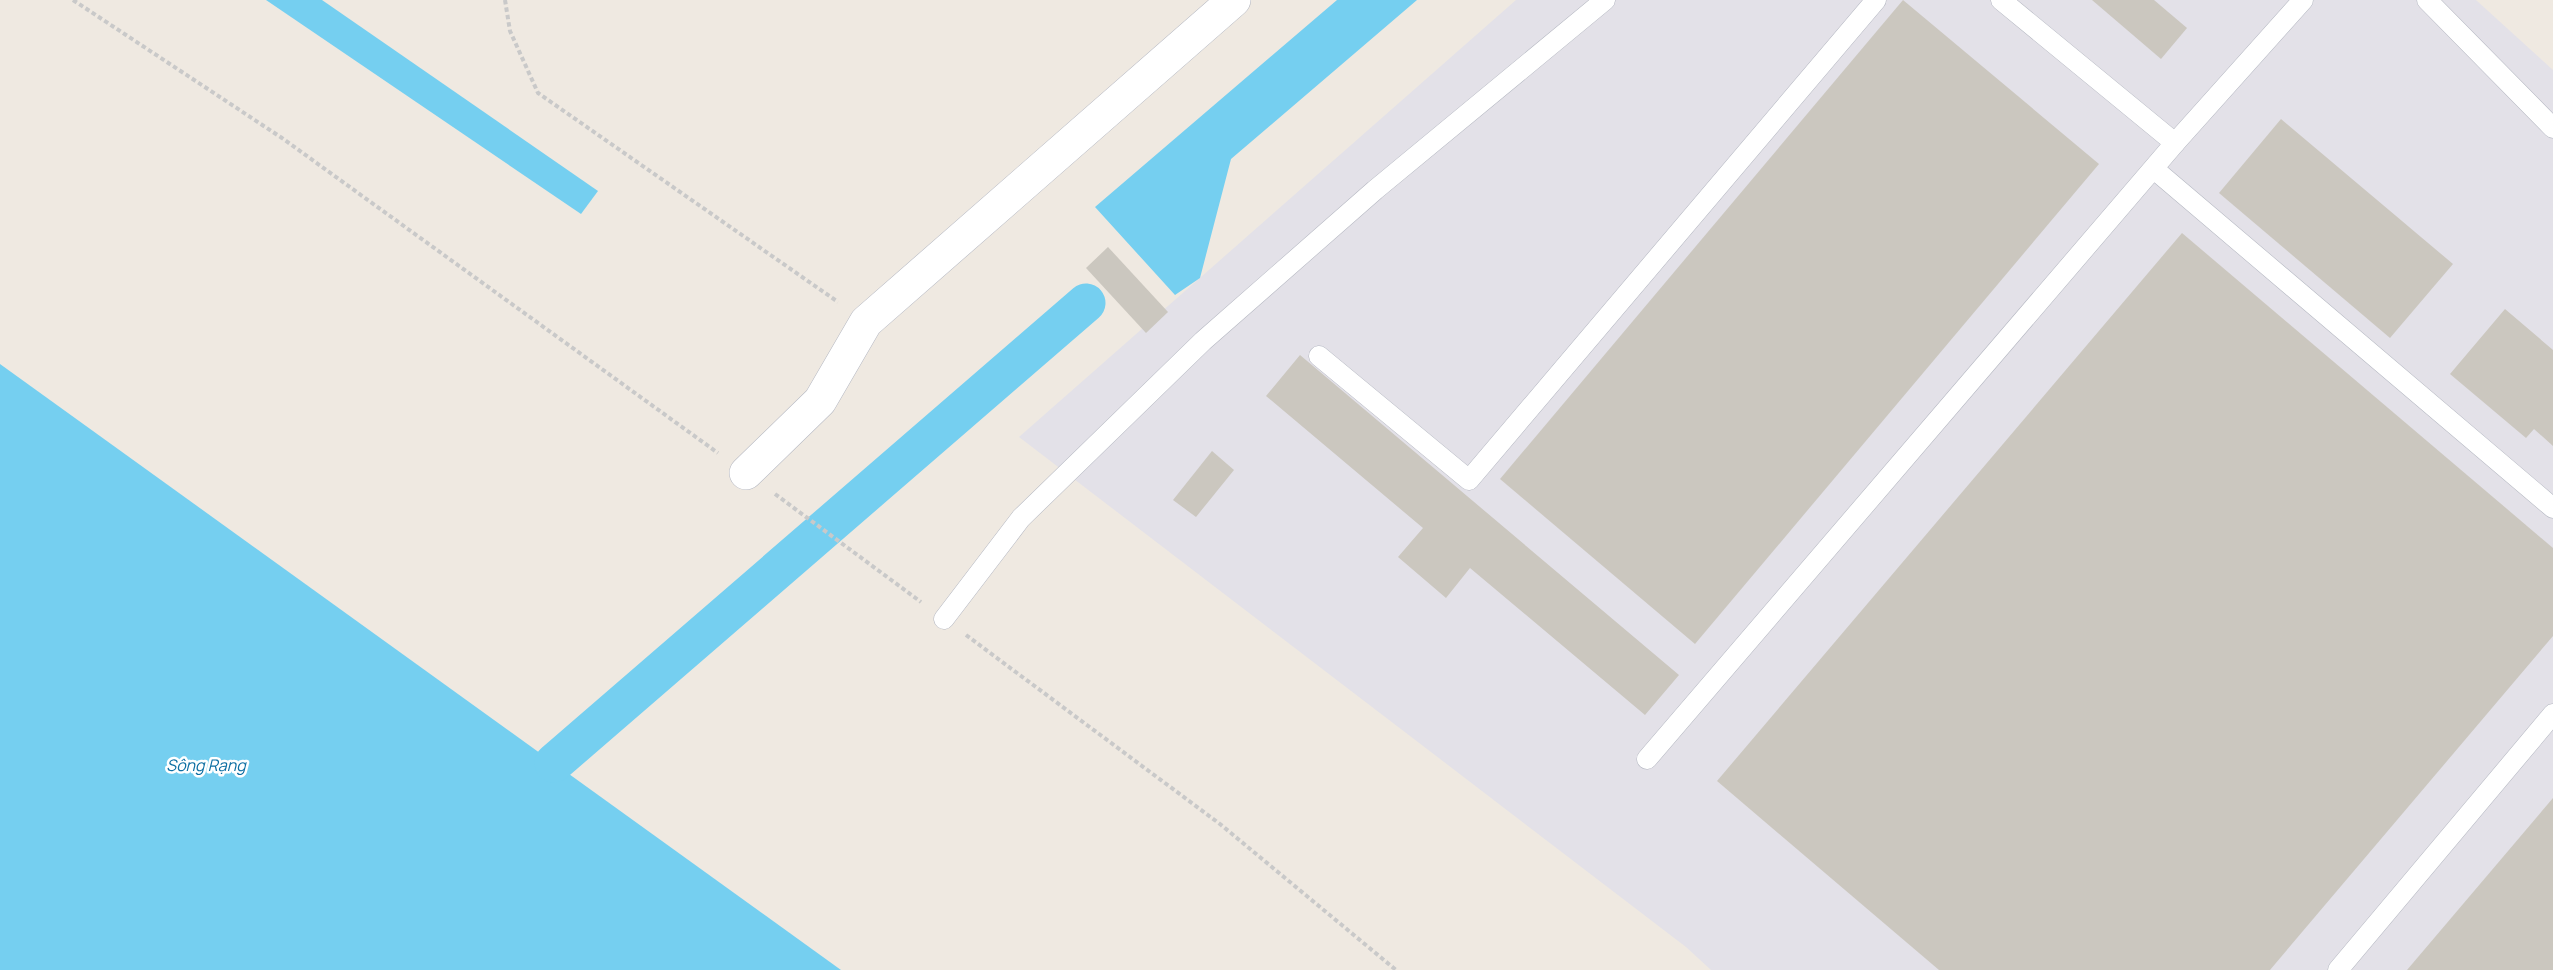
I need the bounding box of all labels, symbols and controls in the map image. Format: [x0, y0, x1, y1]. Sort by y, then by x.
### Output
water label: Sông Rạng [166, 754, 247, 776]

